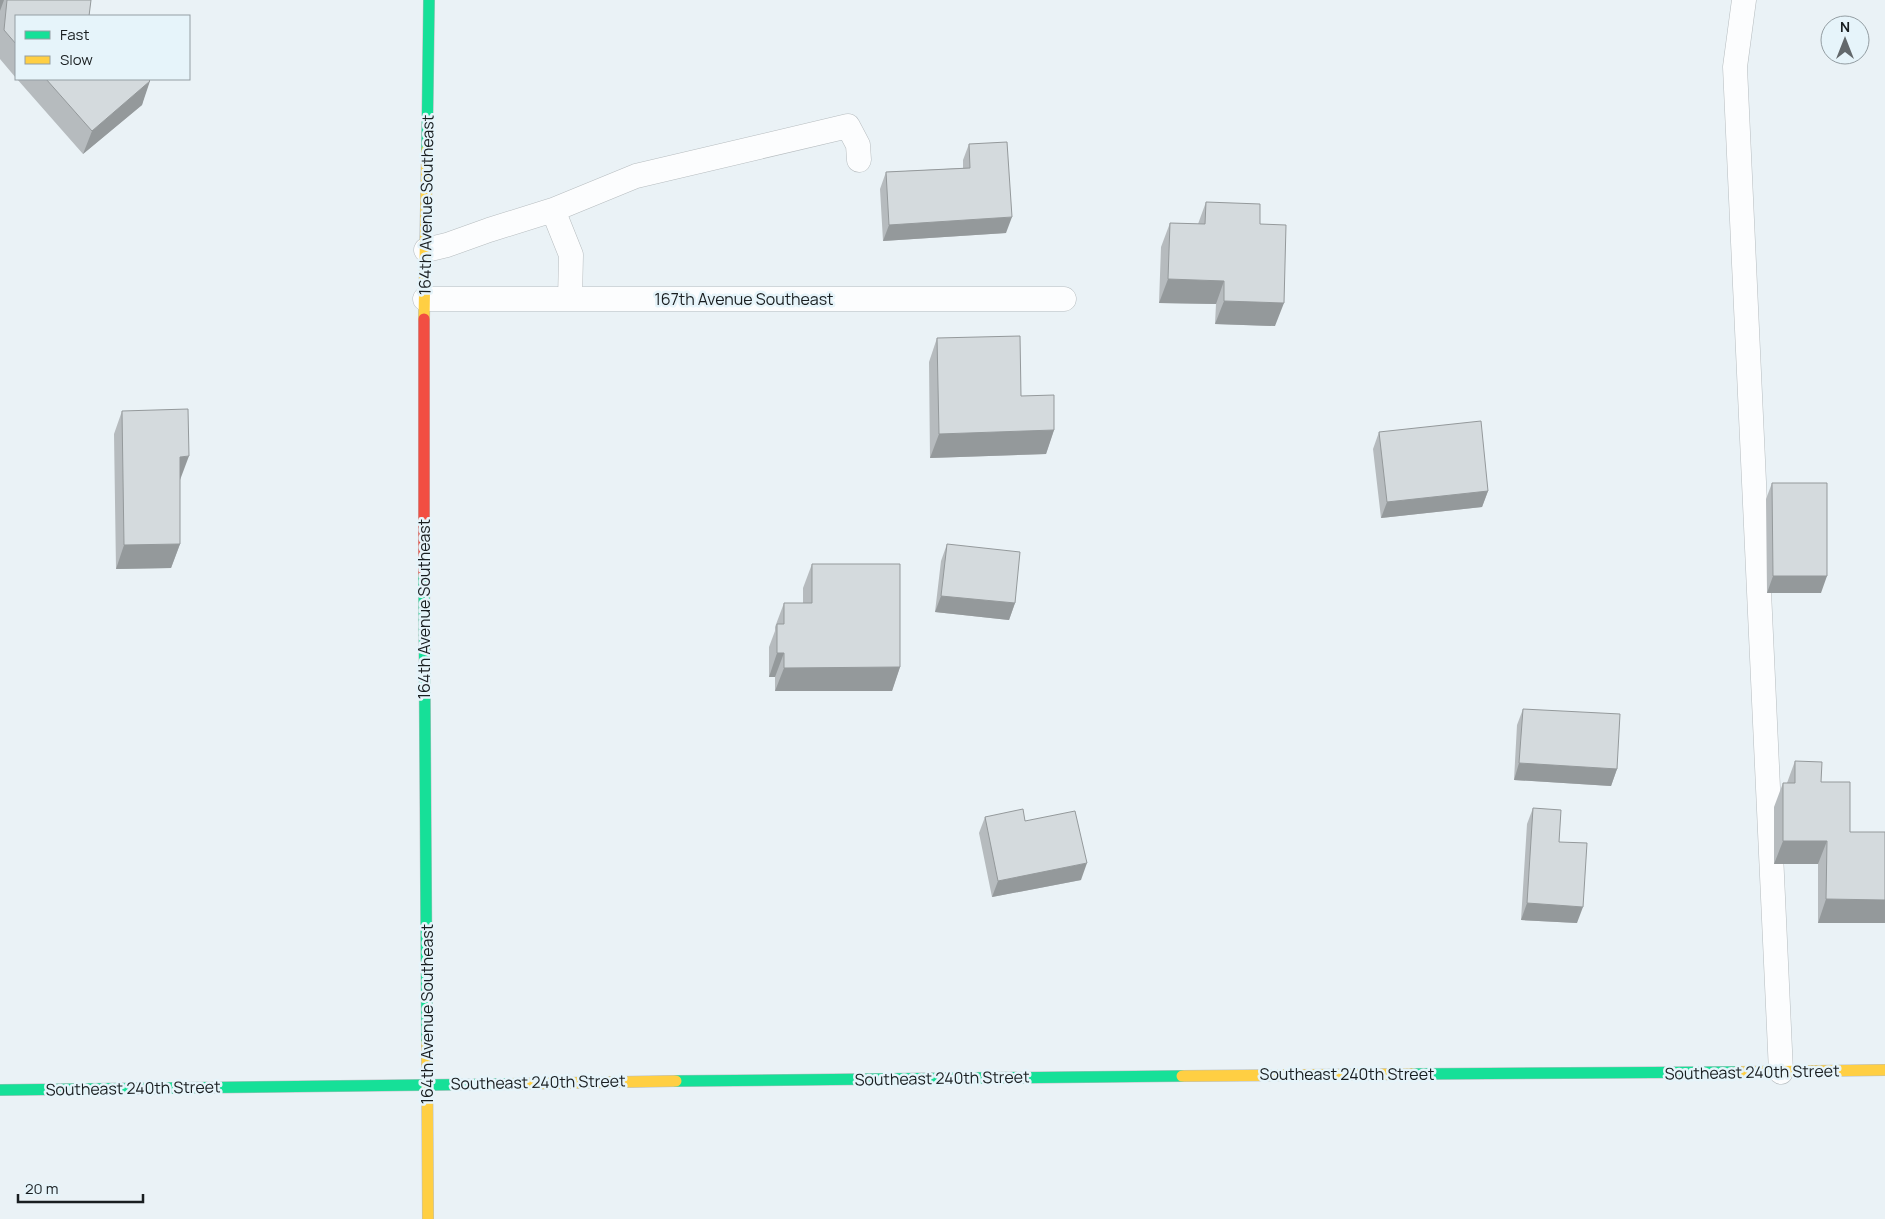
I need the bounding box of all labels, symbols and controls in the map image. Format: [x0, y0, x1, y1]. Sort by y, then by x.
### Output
legend [15, 15, 190, 80]
north arrow [1820, 15, 1870, 65]
text: N [1840, 17, 1850, 36]
text: Fast [60, 24, 89, 45]
text: Slow [60, 49, 93, 70]
street label: 164th Avenue Southeast [413, 115, 439, 295]
street label: 167th Avenue Southeast [655, 288, 833, 310]
street label: 164th Avenue Southeast [413, 519, 435, 699]
street label: 164th Avenue Southeast [416, 924, 438, 1104]
street label: Southeast 240th Street [1664, 1059, 1840, 1085]
street label: Southeast 240th Street [1260, 1063, 1434, 1085]
street label: Southeast 240th Street [854, 1065, 1030, 1091]
street label: Southeast 240th Street [450, 1069, 626, 1095]
street label: Southeast 240th Street [45, 1075, 221, 1101]
scale bar [18, 1172, 142, 1204]
text: 20 m [25, 1178, 58, 1199]

